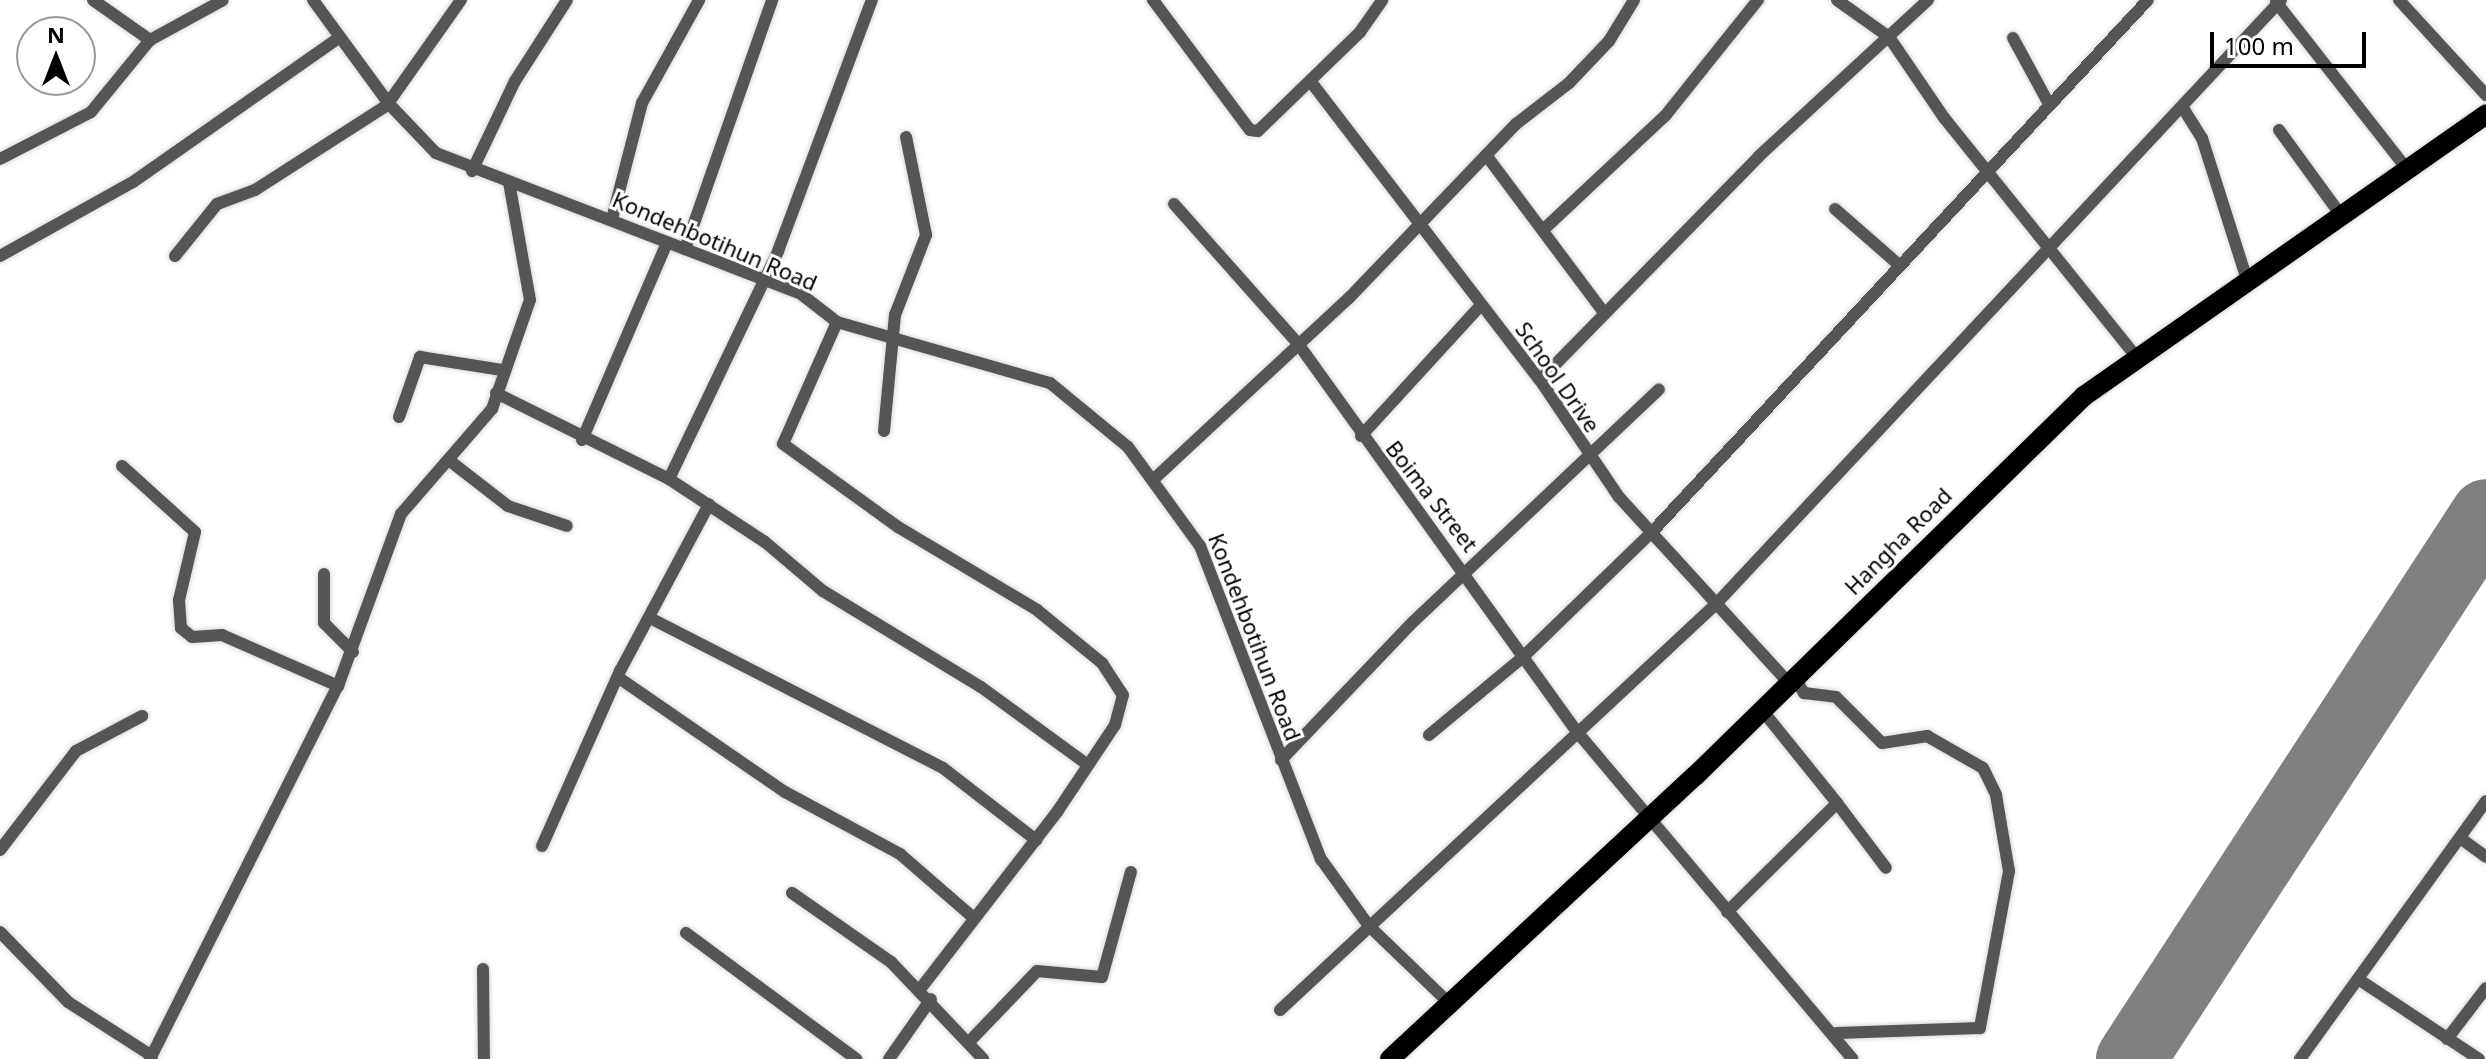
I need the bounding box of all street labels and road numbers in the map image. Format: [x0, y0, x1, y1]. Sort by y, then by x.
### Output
street label: Kondehbotihun Road [609, 186, 821, 296]
street label: School Drive [1510, 317, 1606, 437]
street label: Boima Street [1381, 435, 1483, 557]
street label: Hangha Road [1839, 482, 1957, 600]
street label: Kondehbotihun Road [1203, 530, 1307, 744]

